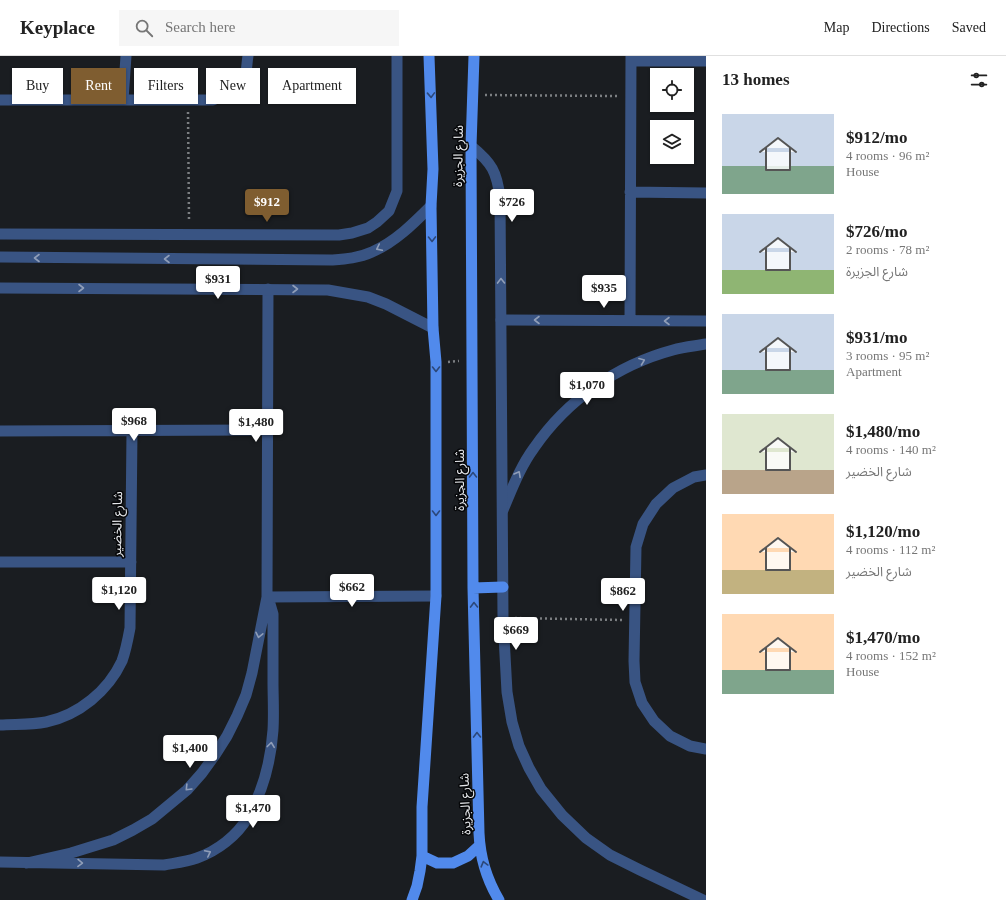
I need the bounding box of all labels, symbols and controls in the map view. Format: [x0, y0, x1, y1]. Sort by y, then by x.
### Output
search box [119, 10, 399, 46]
text: Keyplace [20, 17, 95, 38]
icon: search [133, 17, 155, 39]
text: Search here [165, 19, 235, 35]
text: Map [824, 20, 849, 35]
text: Directions [871, 20, 930, 35]
text: Saved [952, 20, 986, 35]
chip: Buy [12, 68, 63, 104]
chip: Rent [71, 68, 126, 104]
chip: Filters [134, 68, 198, 104]
chip: New [206, 68, 260, 104]
chip: Apartment [268, 68, 356, 104]
map controls [650, 68, 694, 164]
button: locate [650, 68, 694, 112]
icon: filters [968, 69, 990, 91]
text: 13 homes [722, 70, 790, 89]
one-way arrow [426, 92, 435, 98]
button: layers [650, 120, 694, 164]
street label: شارع الجزيرة [450, 125, 469, 187]
text: $912/mo [846, 128, 907, 147]
icon: home [754, 130, 802, 178]
text: 4 rooms · 96 m² [846, 148, 929, 163]
text: House [846, 164, 879, 179]
pin: $912 [243, 189, 291, 223]
pin: $726 [488, 189, 536, 223]
text: $912 [254, 194, 280, 209]
text: $726 [499, 194, 525, 209]
text: $726/mo [846, 222, 907, 241]
icon: home [754, 230, 802, 278]
one-way arrow [427, 236, 436, 242]
text: 2 rooms · 78 m² [846, 242, 929, 257]
one-way arrow [376, 244, 384, 251]
one-way arrow [34, 254, 40, 262]
one-way arrow [164, 255, 170, 263]
text: شارع الجزيرة [846, 264, 908, 279]
pin: $931 [194, 266, 242, 300]
text: $931 [205, 271, 231, 286]
pin: $935 [580, 275, 628, 309]
one-way arrow [497, 278, 505, 284]
text: $935 [591, 280, 617, 295]
one-way arrow [78, 284, 84, 292]
one-way arrow [292, 285, 298, 293]
one-way arrow [534, 316, 540, 324]
one-way arrow [664, 317, 670, 325]
text: $931/mo [846, 328, 907, 347]
icon: home [754, 330, 802, 378]
text: 3 rooms · 95 m² [846, 348, 929, 363]
one-way arrow [639, 357, 646, 365]
text: Apartment [846, 364, 902, 379]
one-way arrow [432, 366, 440, 372]
pin: $1,070 [554, 372, 620, 406]
text: $1,070 [569, 377, 605, 392]
pin: $968 [110, 408, 158, 442]
pin: $1,480 [223, 409, 289, 443]
text: $968 [121, 413, 147, 428]
text: $1,480 [238, 414, 274, 429]
text: $1,480/mo [846, 422, 920, 441]
icon: home [754, 430, 802, 478]
text: 4 rooms · 140 m² [846, 442, 936, 457]
street label: شارع الجزيرة [452, 449, 470, 511]
text: شارع الخضير [846, 464, 912, 479]
one-way arrow [514, 471, 521, 479]
one-way arrow [469, 472, 477, 478]
street label: شارع الخضير [109, 491, 128, 558]
one-way arrow [432, 510, 440, 516]
text: $1,120/mo [846, 522, 920, 541]
icon: home [754, 530, 802, 578]
text: 4 rooms · 112 m² [846, 542, 935, 557]
text: شارع الخضير [846, 564, 912, 579]
pin: $662 [328, 574, 376, 608]
pin: $1,120 [86, 577, 152, 611]
pin: $862 [599, 578, 647, 612]
text: $662 [339, 579, 365, 594]
text: $1,120 [101, 582, 137, 597]
text: $862 [610, 583, 636, 598]
one-way arrow [469, 602, 478, 608]
pin: $669 [492, 617, 540, 651]
text: $669 [503, 622, 529, 637]
text: $1,470/mo [846, 628, 920, 647]
icon: home [754, 630, 802, 678]
one-way arrow [256, 632, 264, 638]
text: 4 rooms · 152 m² [846, 648, 936, 663]
text: House [846, 664, 879, 679]
one-way arrow [473, 732, 481, 738]
pin: $1,400 [157, 735, 223, 769]
text: $1,400 [172, 740, 208, 755]
one-way arrow [266, 742, 275, 748]
street label: شارع الجزيرة [456, 773, 477, 835]
one-way arrow [185, 783, 193, 791]
pin: $1,470 [220, 795, 286, 829]
text: $1,470 [235, 800, 271, 815]
one-way arrow [204, 850, 211, 857]
one-way arrow [77, 859, 83, 867]
one-way arrow [480, 861, 489, 868]

